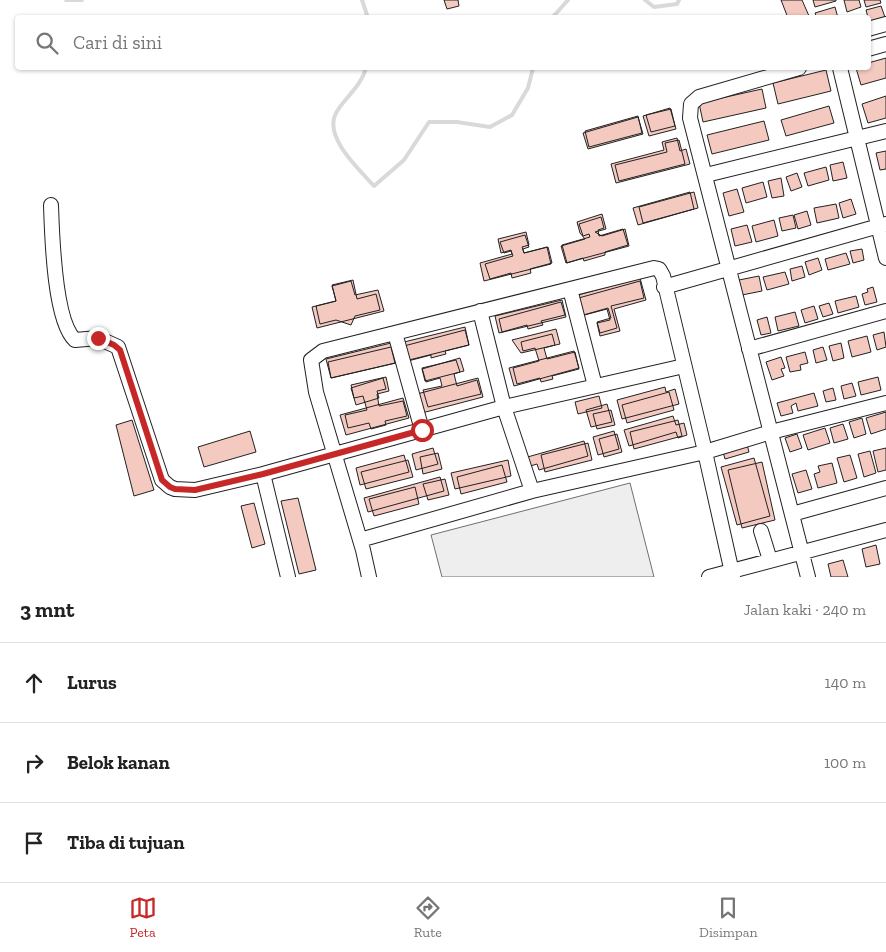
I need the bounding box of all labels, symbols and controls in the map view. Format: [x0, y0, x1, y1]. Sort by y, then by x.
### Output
search box [15, 15, 871, 70]
icon: search [33, 29, 61, 57]
text: Cari di sini [73, 31, 162, 54]
route end [87, 327, 110, 350]
route start [411, 419, 434, 442]
text: 3 mnt [20, 597, 74, 622]
text: Jalan kaki · 240 m [743, 600, 866, 619]
icon: ahead [20, 669, 48, 697]
text: Lurus [67, 671, 117, 694]
text: 140 m [825, 673, 866, 692]
icon: right [20, 749, 48, 777]
text: Belok kanan [67, 751, 170, 774]
text: 100 m [824, 753, 866, 772]
icon: arrive [20, 829, 48, 857]
text: Tiba di tujuan [67, 831, 184, 854]
tab: Peta [129, 894, 157, 941]
tab: Rute [414, 894, 442, 941]
tab: Disimpan [699, 894, 757, 941]

